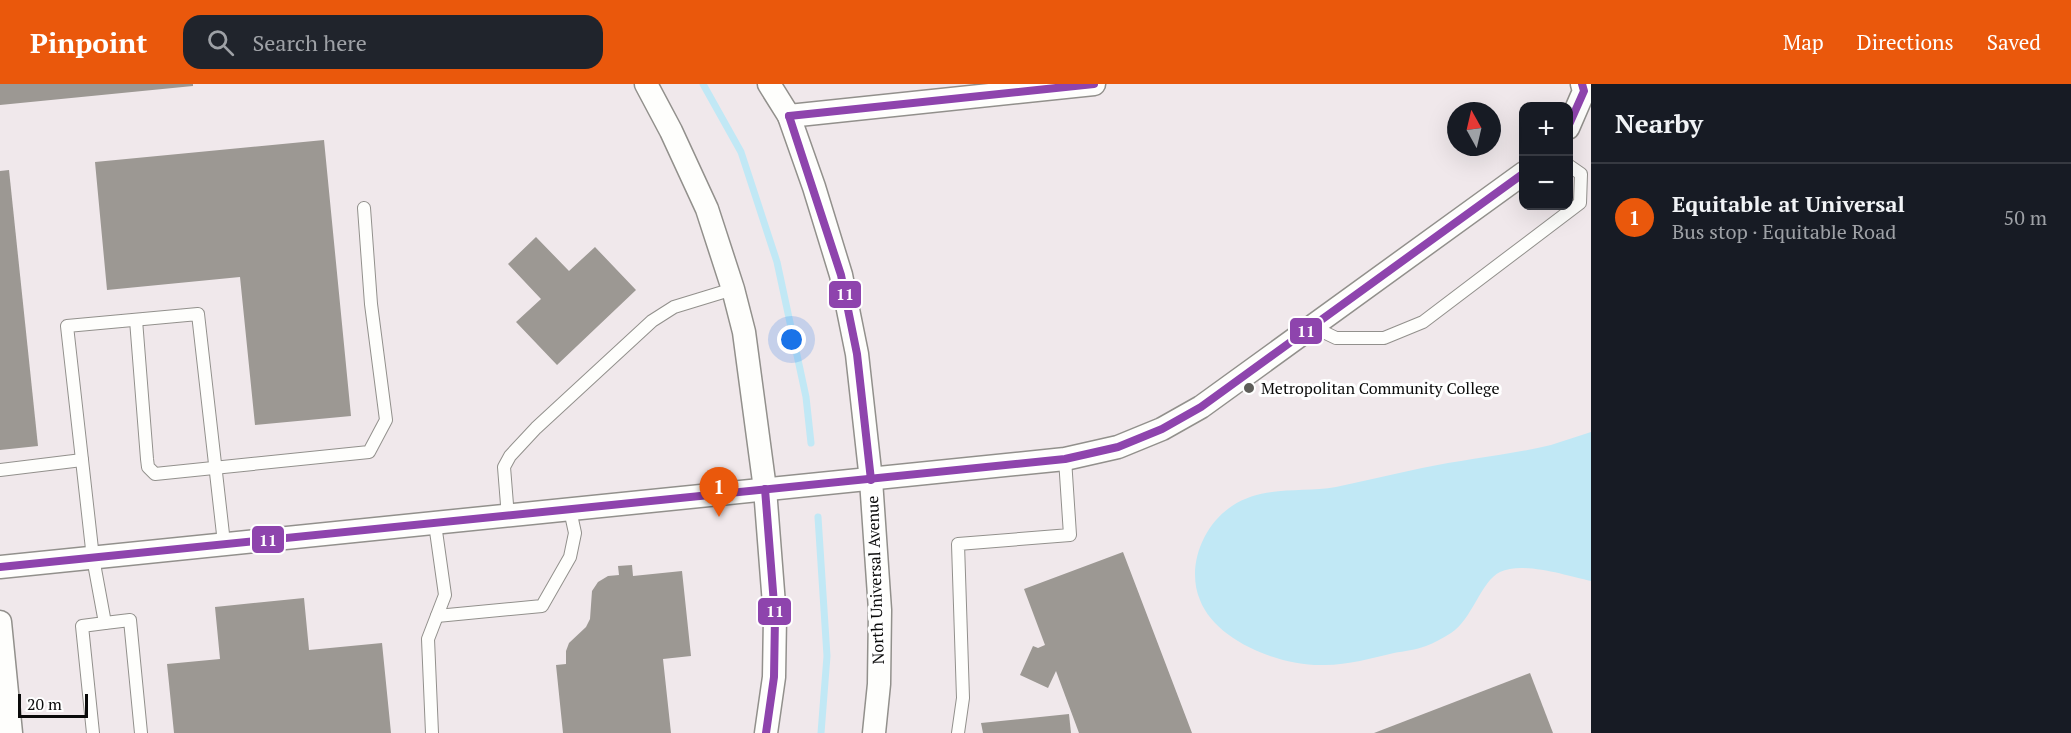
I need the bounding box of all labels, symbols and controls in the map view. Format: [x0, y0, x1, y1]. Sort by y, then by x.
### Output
search box [183, 15, 603, 69]
text: Pinpoint [30, 24, 147, 61]
icon: search [204, 26, 237, 59]
text: Search here [252, 28, 367, 57]
text: Map [1783, 28, 1824, 56]
text: Directions [1857, 28, 1954, 56]
text: Saved [1987, 28, 2041, 56]
north arrow [1447, 102, 1501, 156]
map controls [1519, 102, 1573, 210]
button: + [1519, 102, 1573, 156]
text: Nearby [1615, 106, 1703, 140]
button: − [1519, 156, 1573, 210]
text: Equitable at Universal [1672, 189, 1905, 218]
text: 1 [1629, 204, 1640, 231]
text: 50 m [2004, 204, 2047, 231]
text: Bus stop · Equitable Road [1672, 218, 1896, 245]
line badge: 11 [828, 280, 862, 309]
text: 11 [836, 283, 854, 305]
line badge: 11 [1289, 317, 1323, 345]
text: 11 [1297, 320, 1315, 342]
your location [777, 325, 806, 354]
place label: Metropolitan Community College [1261, 377, 1499, 399]
marker: Metropolitan Community College [1242, 381, 1256, 395]
pin: 1 [700, 468, 738, 517]
street label: North Universal Avenue [861, 495, 889, 665]
line badge: 11 [251, 525, 285, 554]
text: 11 [259, 529, 277, 551]
line badge: 11 [757, 597, 792, 626]
text: 11 [766, 600, 784, 622]
scale bar [18, 691, 88, 718]
text: 20 m [27, 693, 62, 715]

